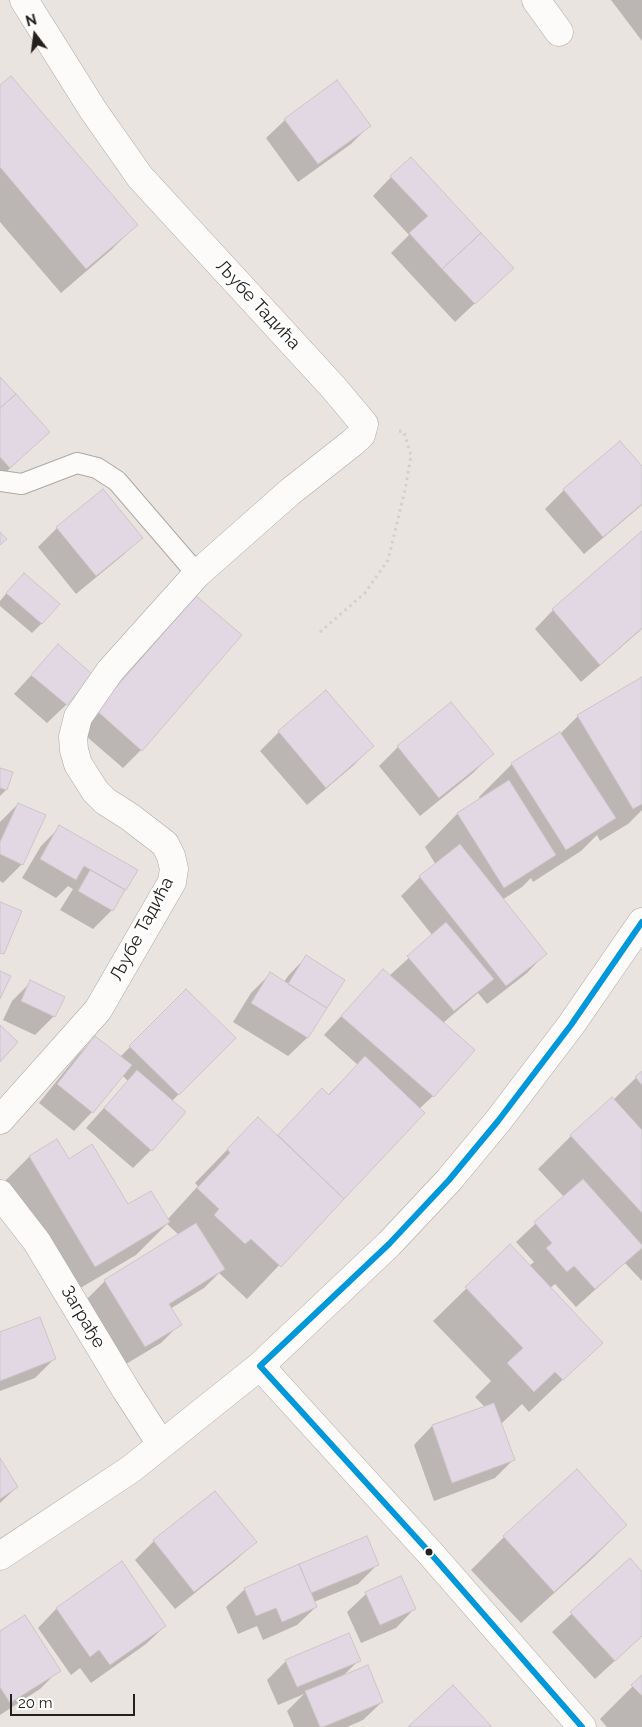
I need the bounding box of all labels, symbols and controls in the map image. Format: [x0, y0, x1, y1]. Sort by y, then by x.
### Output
north arrow [10, 10, 60, 60]
text: N [24, 11, 38, 30]
street label: Љубе Тадића [211, 256, 305, 354]
street label: Љубе Тадића [106, 873, 178, 985]
street label: Заграђе [56, 1282, 110, 1352]
unlabelled marker [424, 1547, 434, 1557]
scale bar [12, 1684, 138, 1716]
text: 20 m [18, 1694, 53, 1712]

